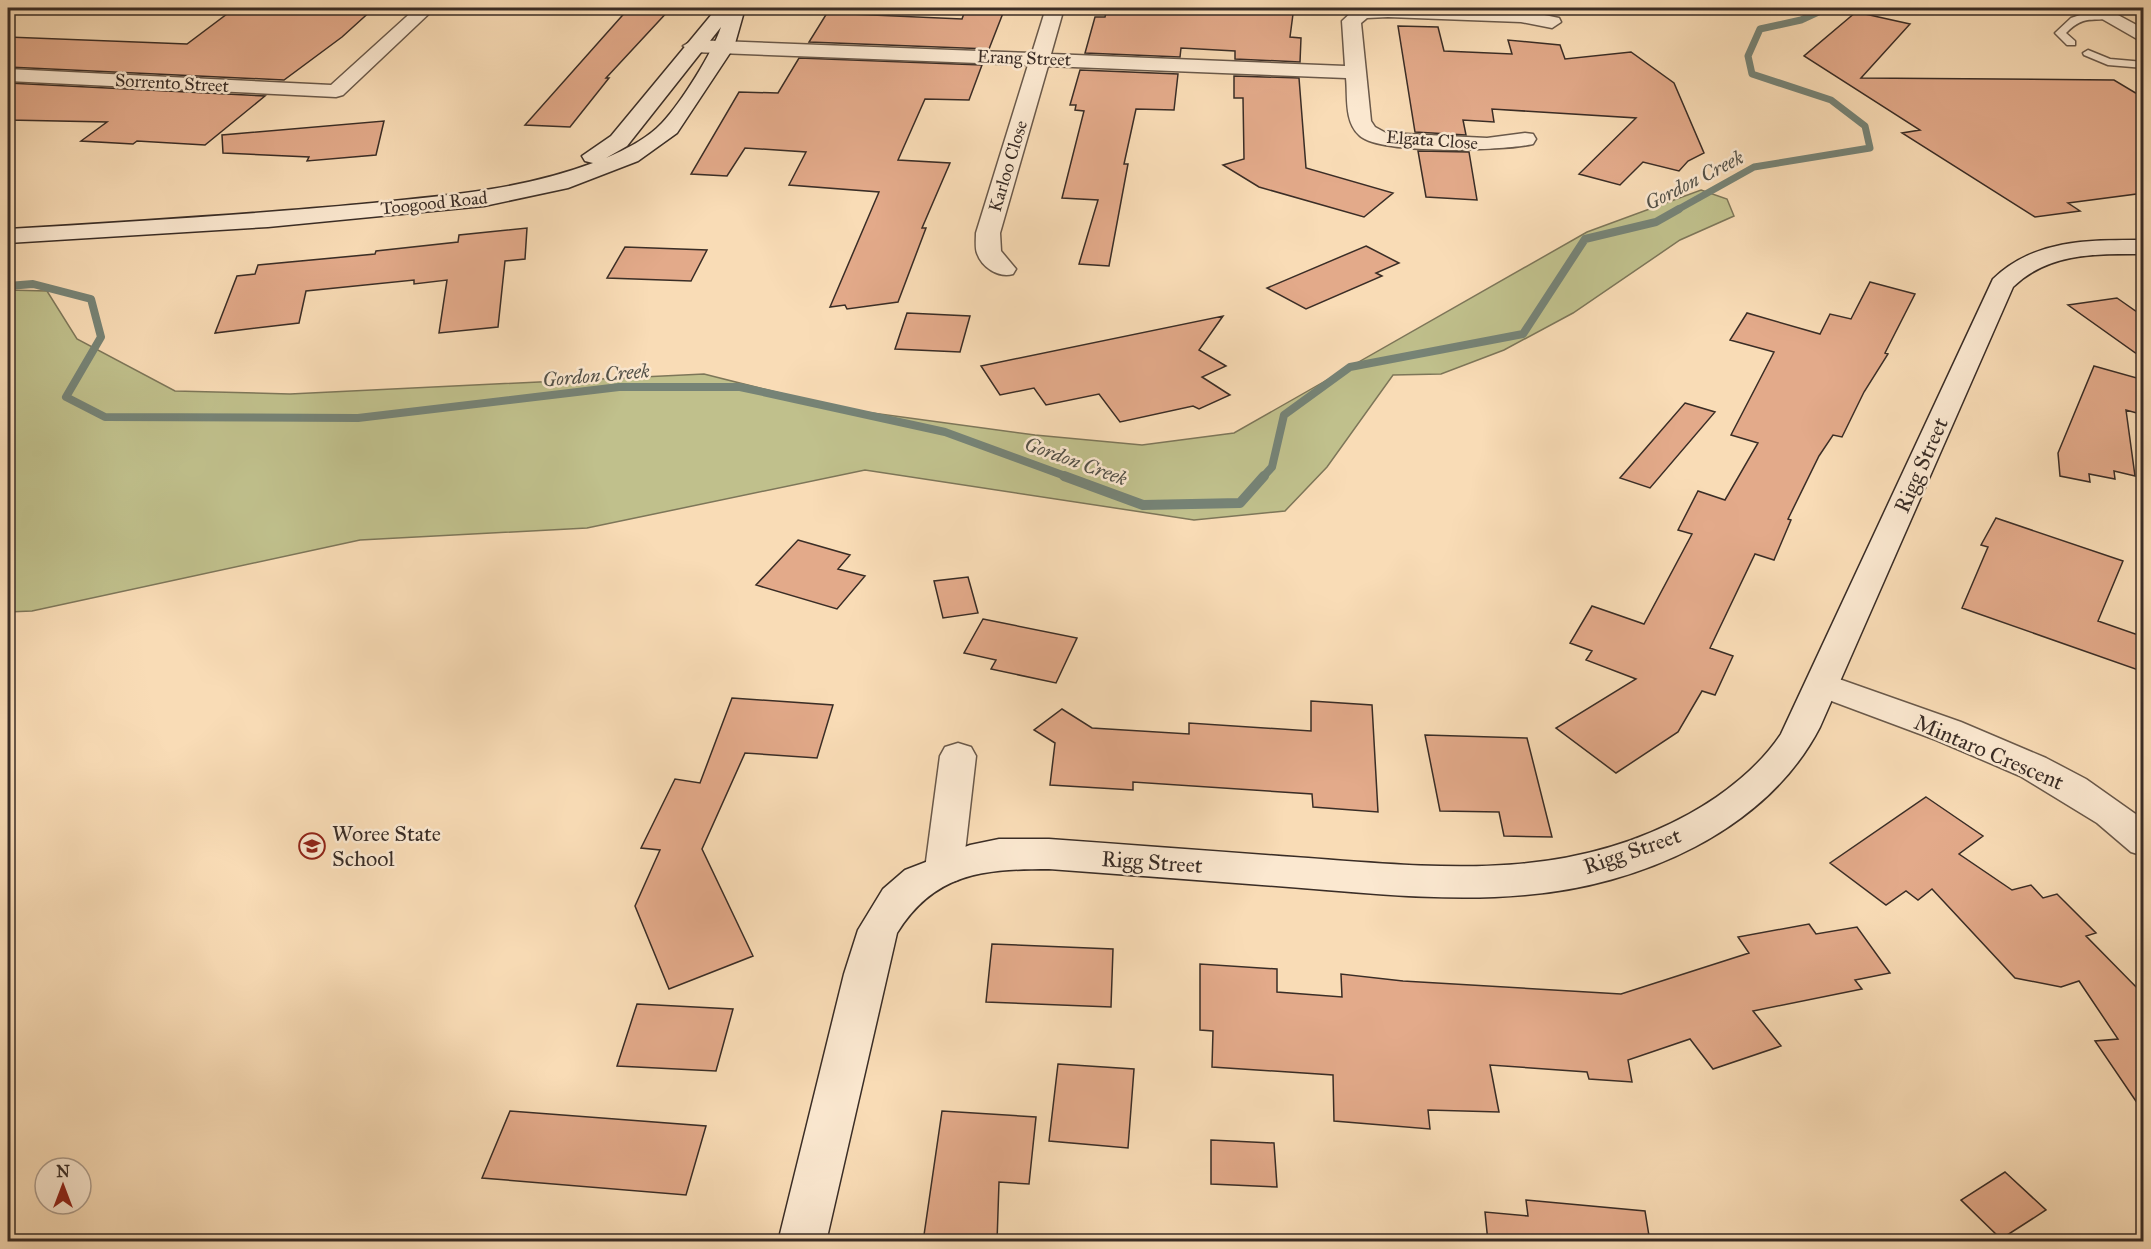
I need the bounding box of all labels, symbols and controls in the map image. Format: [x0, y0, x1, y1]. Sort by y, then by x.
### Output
street label: Erang Street [977, 45, 1072, 72]
street label: Sorrento Street [114, 69, 230, 97]
street label: Karloo Close [984, 118, 1032, 214]
street label: Elgata Close [1385, 126, 1479, 155]
water label: Gordon Creek [1641, 145, 1747, 215]
street label: Toogood Road [379, 186, 489, 221]
water label: Gordon Creek [541, 358, 651, 392]
street label: Rigg Street [1888, 413, 1954, 517]
water label: Gordon Creek [1021, 431, 1131, 491]
street label: Mintaro Crescent [1910, 708, 2068, 796]
place label: Woree State School [332, 820, 441, 872]
street label: Rigg Street [1580, 822, 1685, 880]
school or university icon: Woree State School [297, 831, 327, 861]
street label: Rigg Street [1100, 845, 1204, 879]
north arrow [33, 1156, 93, 1216]
text: N [56, 1162, 70, 1181]

